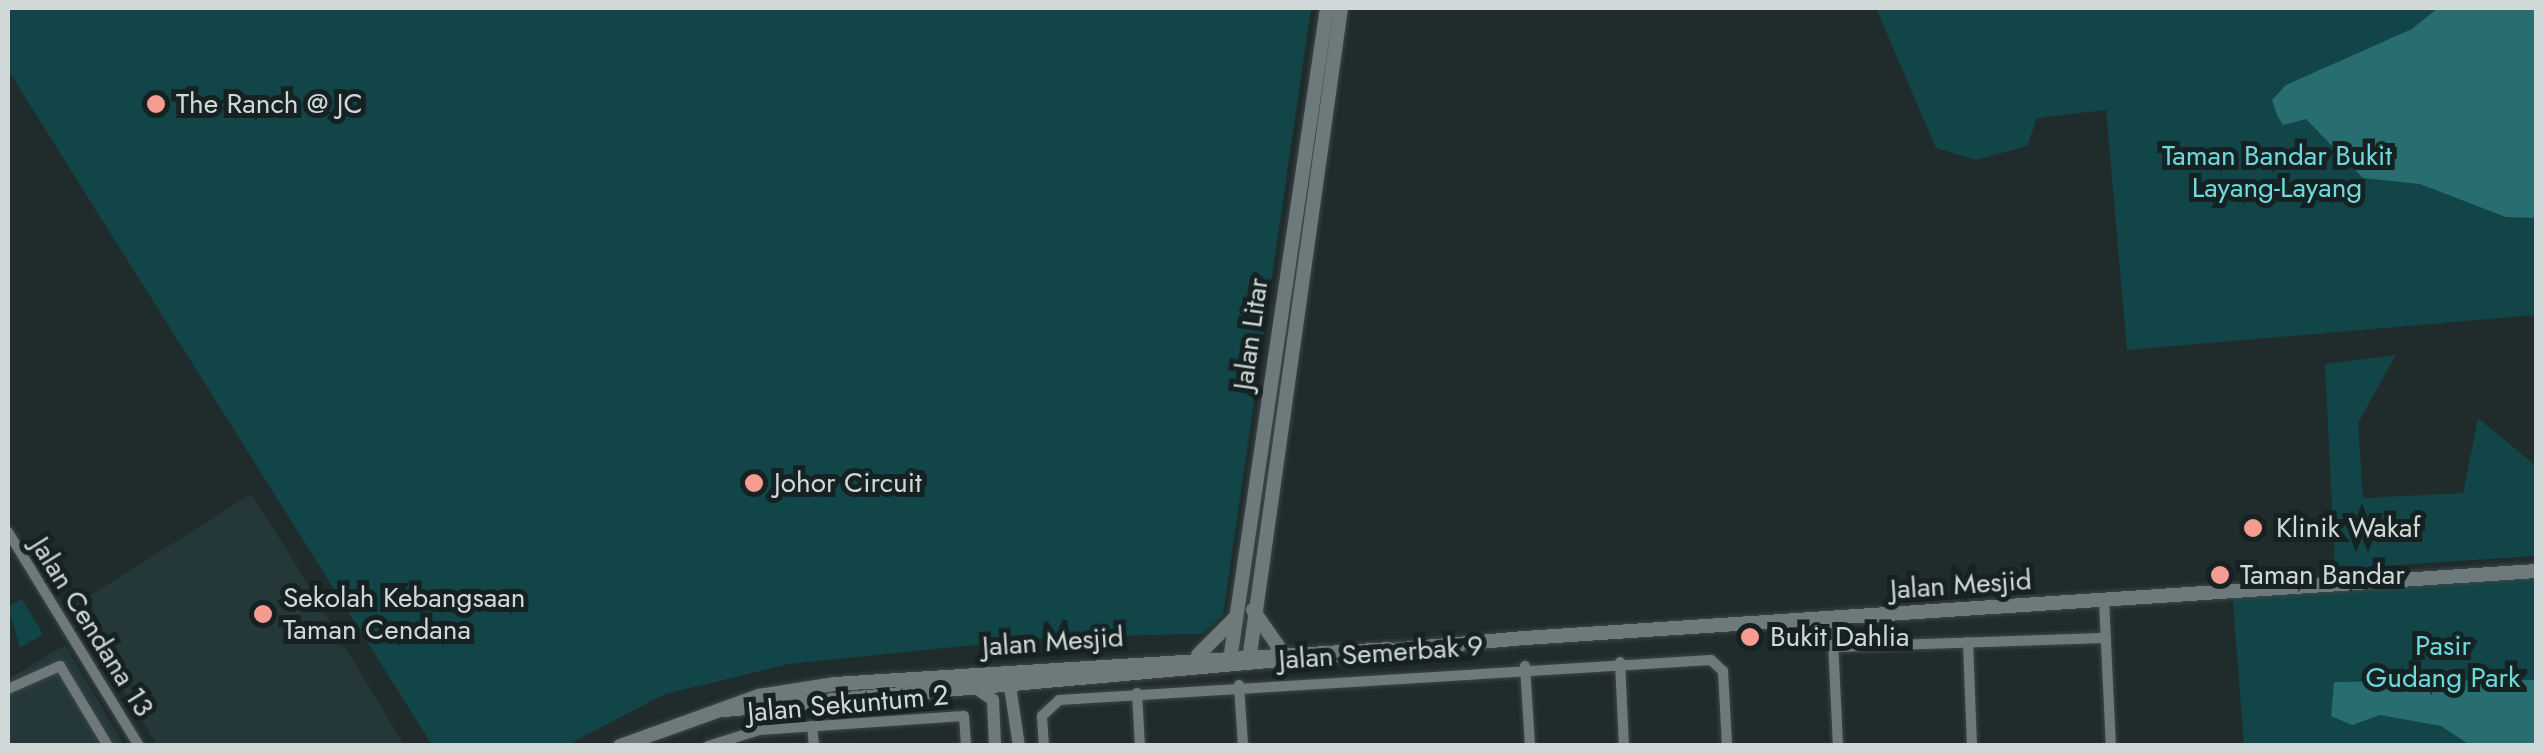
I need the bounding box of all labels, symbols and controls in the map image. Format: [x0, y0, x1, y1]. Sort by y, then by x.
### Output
place label: The Ranch @ JC [176, 87, 363, 121]
marker: The Ranch @ JC [145, 93, 167, 115]
park label: Taman Bandar Bukit Layang-Layang [2162, 139, 2392, 205]
street label: Jalan Litar [1227, 276, 1275, 392]
place label: Johor Circuit [774, 466, 922, 500]
marker: Johor Circuit [743, 472, 765, 494]
place label: Klinik Wakaf [2276, 511, 2420, 545]
marker: Klinik Wakaf [2240, 515, 2266, 541]
street label: Jalan Cendana 13 [23, 531, 161, 723]
place label: Taman Bandar [2240, 558, 2405, 592]
street label: Jalan Mesjid [1889, 563, 2033, 607]
marker: Taman Bandar [2209, 564, 2231, 586]
place label: Sekolah Kebangsaan Taman Cendana [283, 581, 525, 647]
marker: Sekolah Kebangsaan Taman Cendana [252, 603, 274, 625]
street label: Jalan Mesjid [981, 620, 1125, 664]
place label: Bukit Dahlia [1770, 620, 1909, 654]
marker: Bukit Dahlia [1739, 626, 1761, 648]
street label: Jalan Semerbak 9 [1278, 629, 1484, 677]
park label: Pasir Gudang Park [2366, 629, 2520, 695]
street label: Jalan Sekuntum 2 [746, 678, 950, 730]

